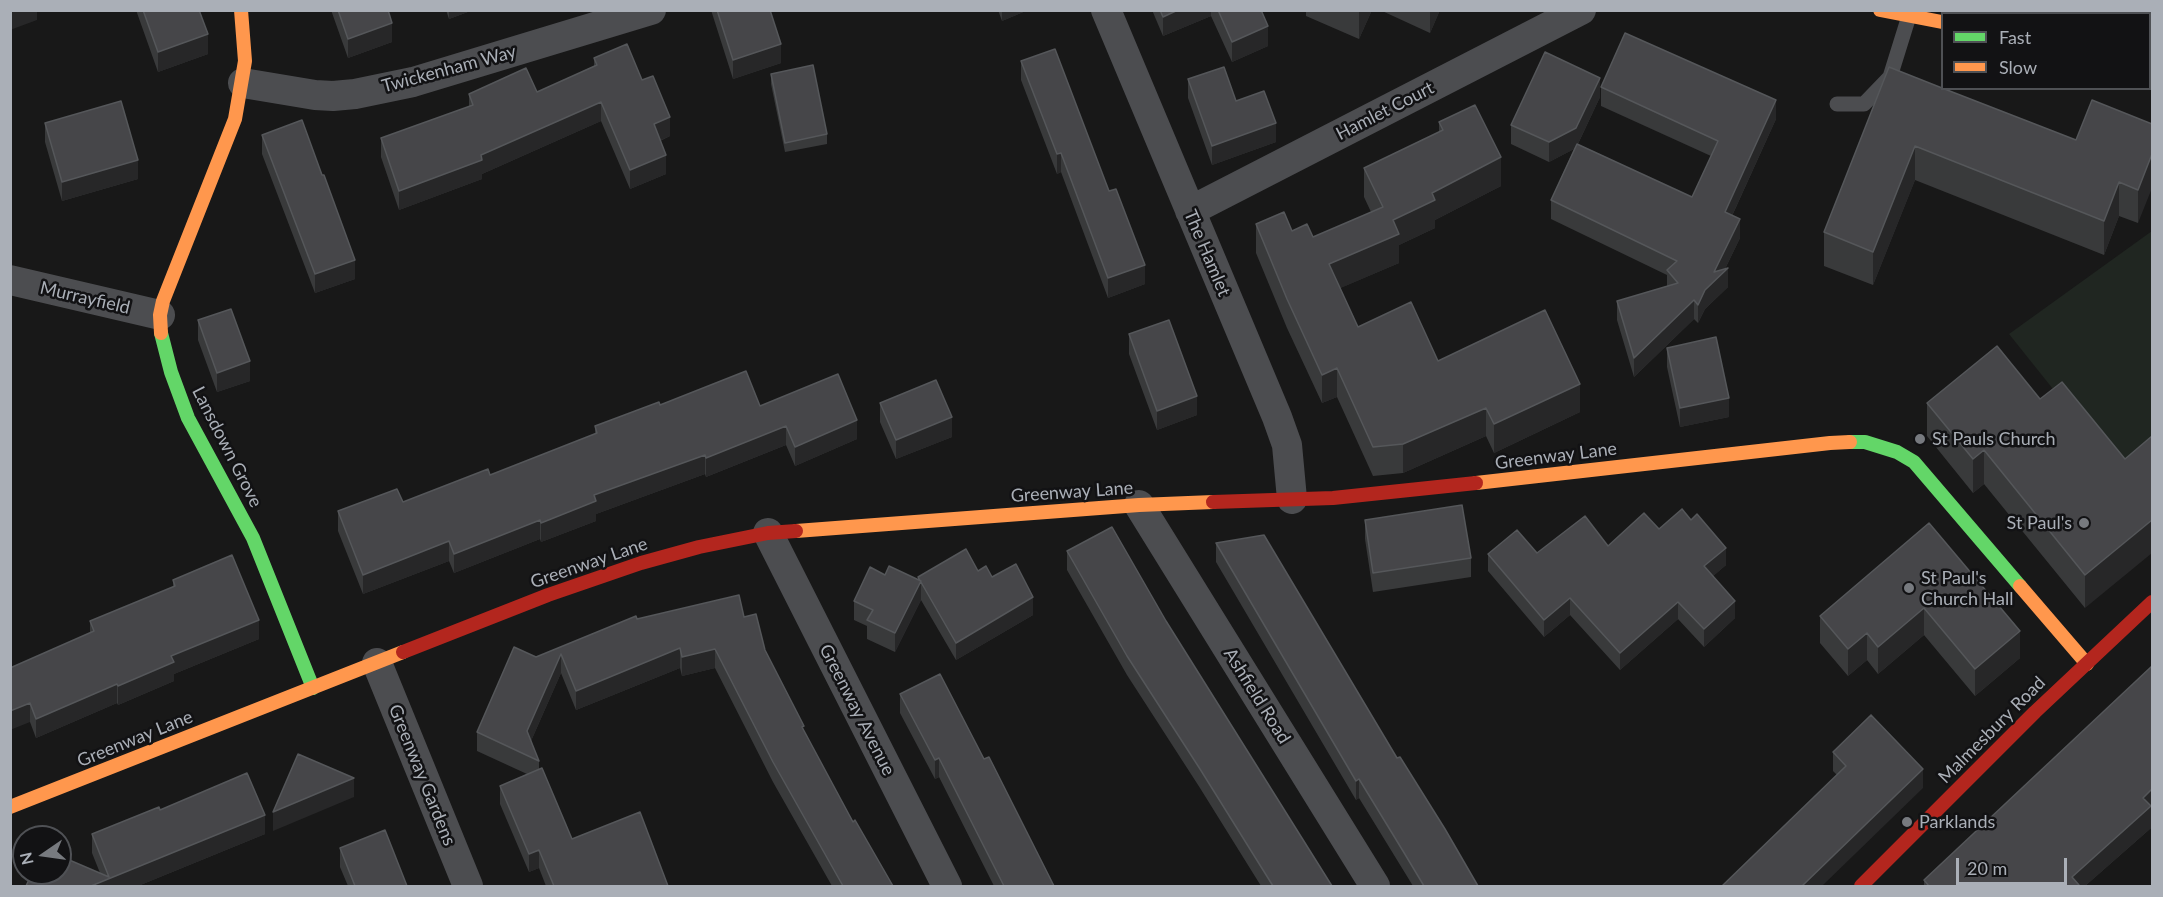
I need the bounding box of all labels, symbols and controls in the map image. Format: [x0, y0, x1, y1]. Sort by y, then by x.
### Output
legend [1941, 12, 2151, 90]
text: Fast [1999, 26, 2031, 48]
street label: Twickenham Way [379, 41, 519, 97]
text: Slow [1999, 56, 2037, 78]
street label: Hamlet Court [1332, 77, 1438, 145]
street label: The Hamlet [1179, 206, 1235, 300]
street label: Murrayfield [38, 277, 132, 319]
street label: Lansdown Grove [187, 383, 267, 511]
place label: St Pauls Church [1932, 428, 2055, 450]
marker: St Pauls Church [1913, 432, 1927, 446]
street label: Greenway Lane [1494, 438, 1618, 474]
street label: Greenway Lane [1010, 477, 1134, 507]
place label: St Paul's [2007, 512, 2072, 534]
marker: St Paul's [2077, 516, 2091, 530]
street label: Greenway Lane [528, 533, 650, 593]
place label: St Paul's Church Hall [1921, 567, 2013, 610]
marker: St Paul's Church Hall [1902, 581, 1916, 595]
street label: Greenway Avenue [815, 641, 899, 779]
street label: Ashfield Road [1219, 644, 1295, 748]
street label: Malmesbury Road [1934, 672, 2050, 788]
street label: Greenway Gardens [384, 701, 460, 849]
street label: Greenway Lane [74, 706, 196, 772]
place label: Parklands [1919, 811, 1995, 833]
marker: Parklands [1900, 815, 1914, 829]
north arrow [12, 825, 72, 885]
scale bar [1959, 846, 2070, 884]
text: N [15, 851, 37, 867]
text: 20 m [1967, 857, 2007, 879]

